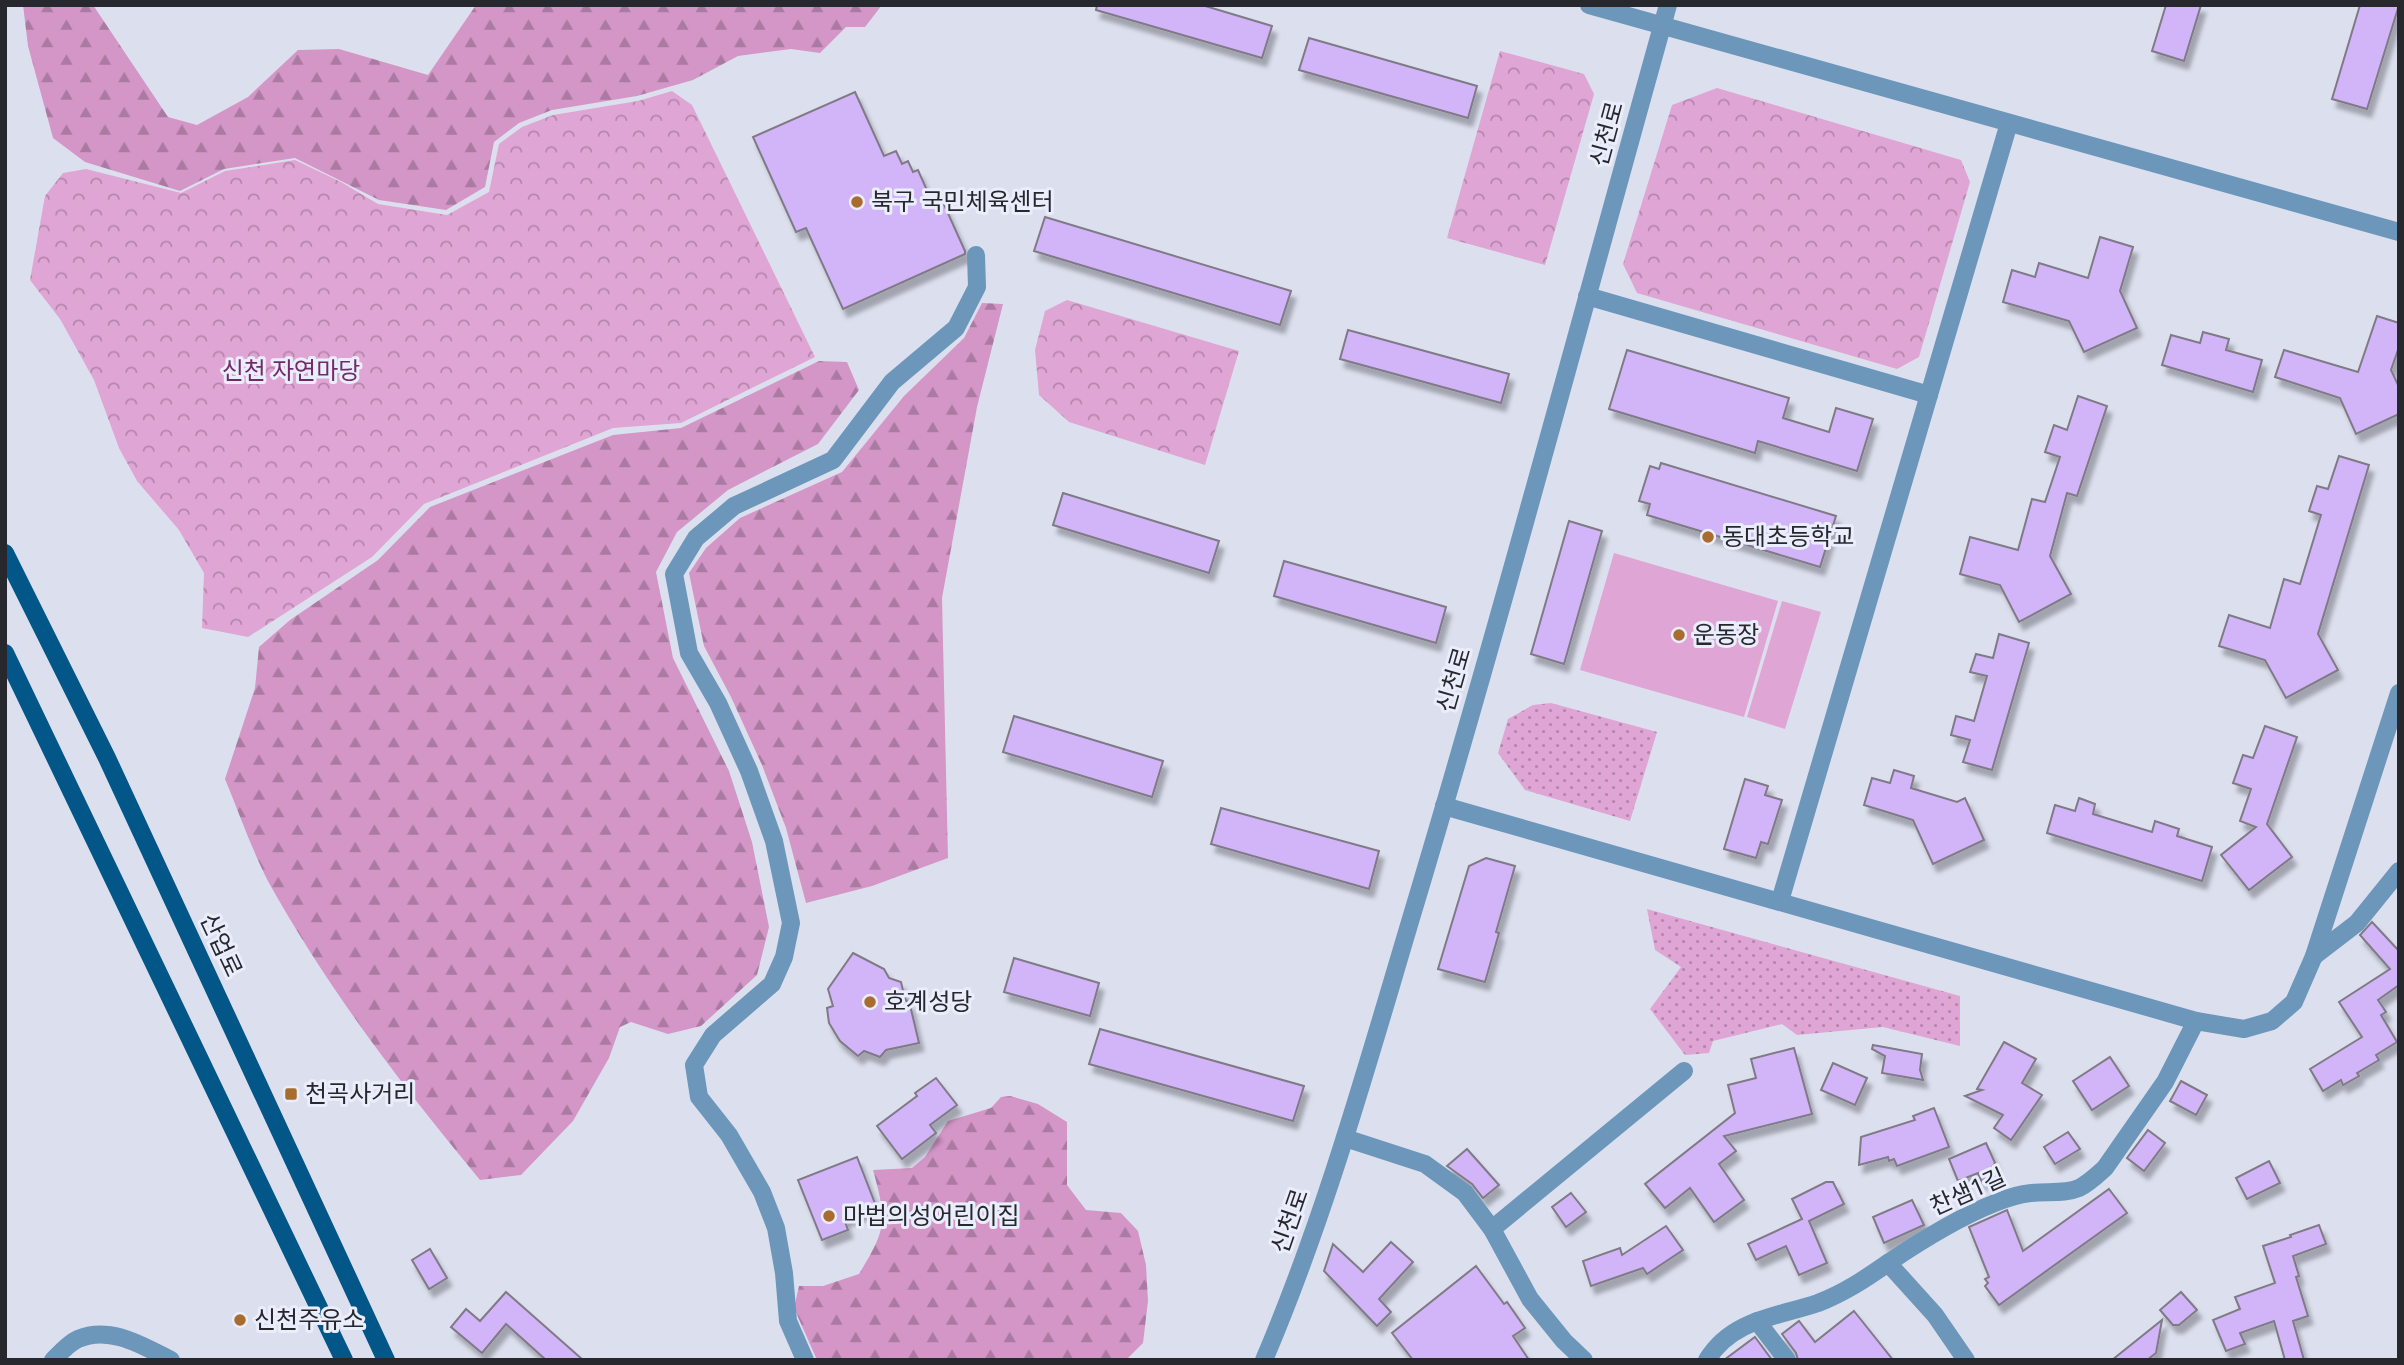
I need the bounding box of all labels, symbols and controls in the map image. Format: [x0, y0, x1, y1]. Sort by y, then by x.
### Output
street label: 신천로 [1581, 97, 1630, 170]
place label: 북구 국민체육센터 [871, 184, 1054, 217]
marker: 북구 국민체육센터 [849, 194, 865, 210]
park label: 신천 자연마당 [222, 353, 360, 386]
place label: 동대초등학교 [1722, 519, 1854, 552]
marker: 동대초등학교 [1700, 529, 1716, 545]
place label: 운동장 [1693, 617, 1759, 650]
marker: 운동장 [1671, 627, 1687, 643]
street label: 신천로 [1428, 643, 1478, 716]
street label: 산업로 [193, 907, 251, 981]
place label: 호계성당 [884, 984, 972, 1017]
marker: 호계성당 [862, 994, 878, 1010]
place label: 천곡사거리 [305, 1076, 415, 1109]
marker: 천곡사거리 [283, 1086, 299, 1102]
street label: 찬샘1길 [1924, 1159, 2011, 1222]
street label: 신천로 [1262, 1184, 1315, 1257]
place label: 마법의성어린이집 [843, 1198, 1020, 1231]
marker: 마법의성어린이집 [821, 1208, 837, 1224]
place label: 신천주유소 [254, 1302, 364, 1335]
marker: 신천주유소 [232, 1312, 248, 1328]

